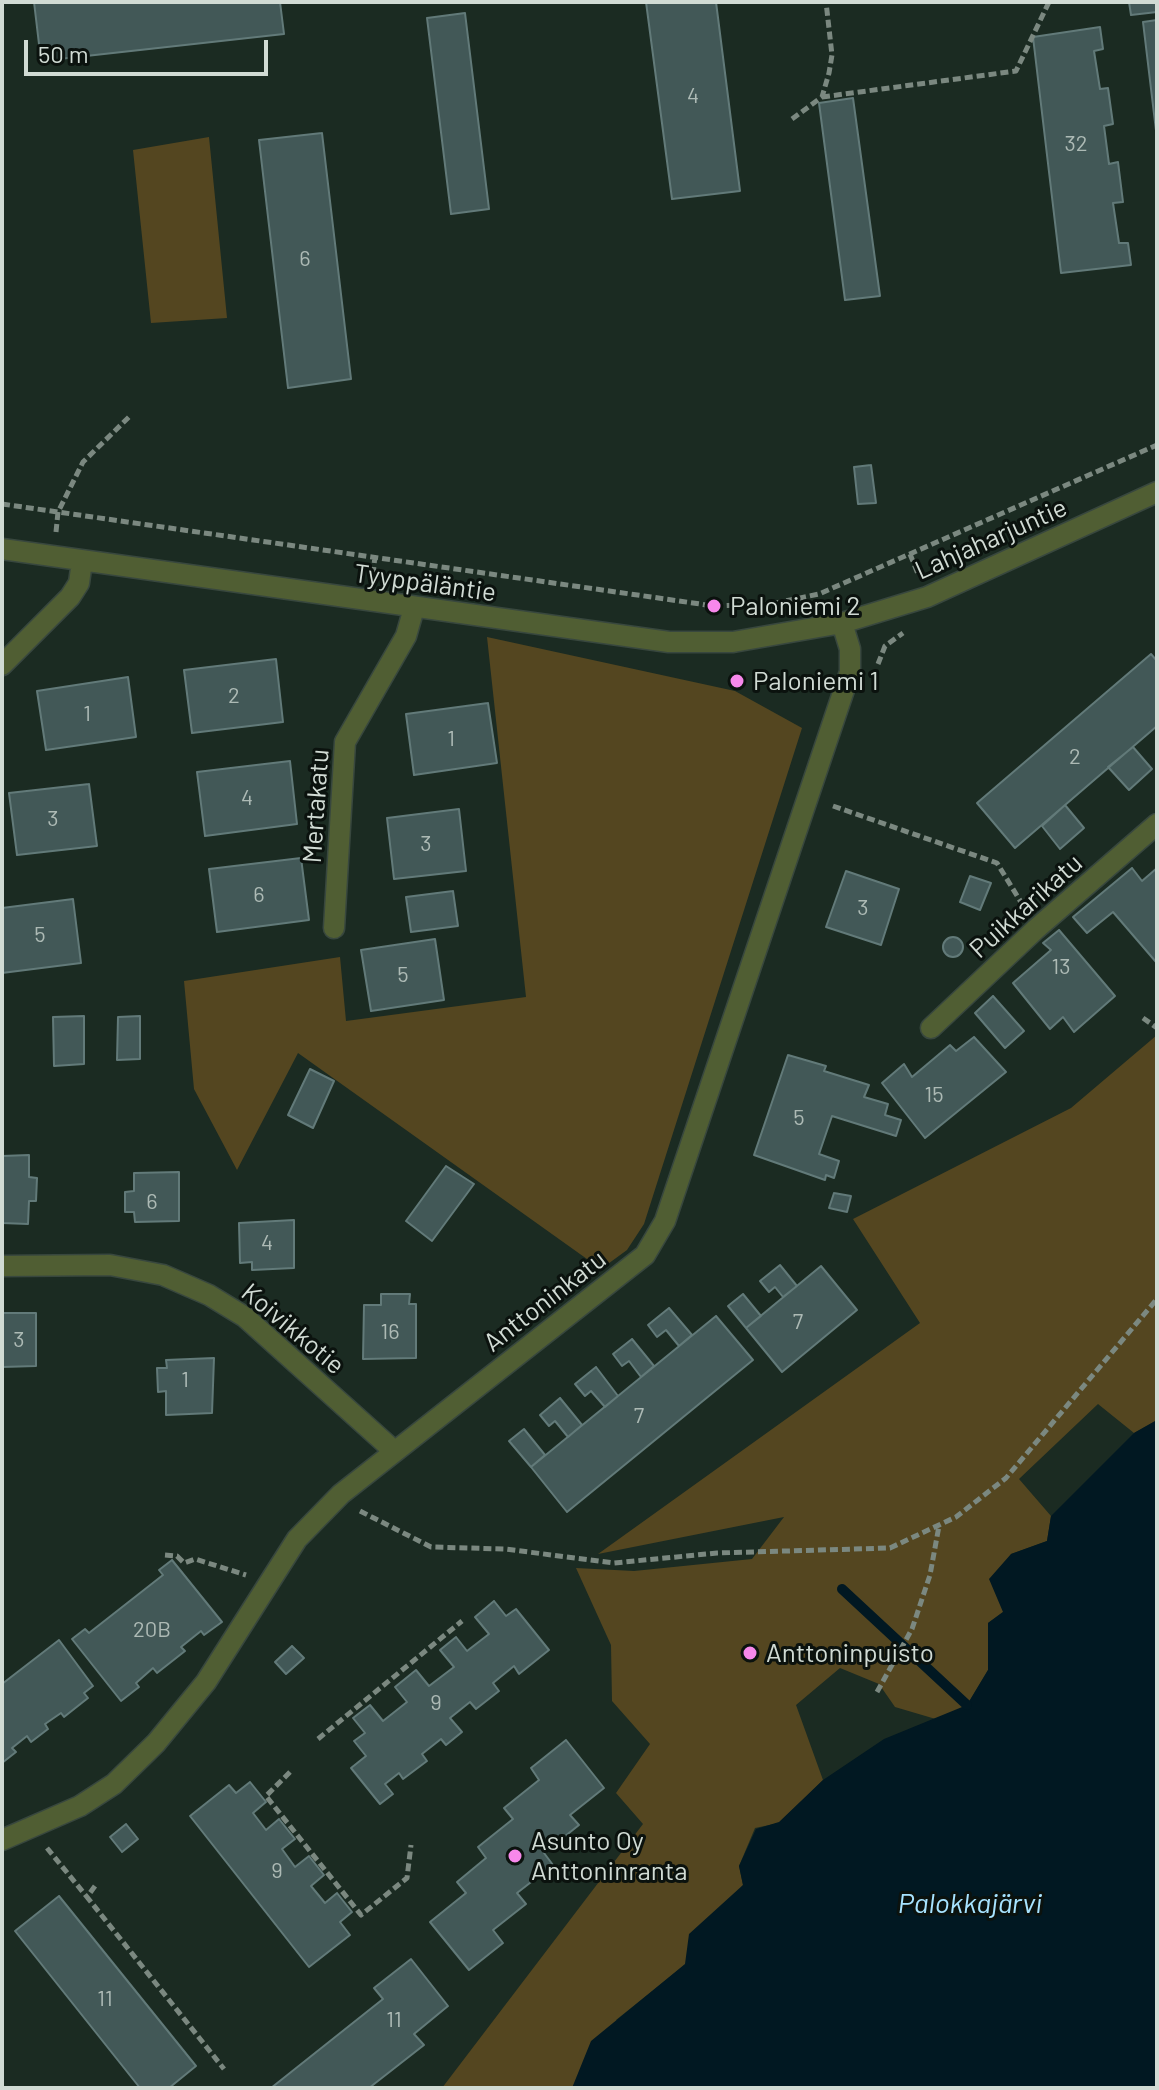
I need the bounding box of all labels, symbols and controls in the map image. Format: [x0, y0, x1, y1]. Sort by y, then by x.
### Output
scale bar [28, 24, 272, 74]
text: 50 m [38, 39, 89, 68]
house number: 4 [687, 83, 699, 109]
house number: 32 [1064, 131, 1088, 157]
house number: 6 [299, 246, 311, 272]
street label: Lahjaharjuntie [910, 492, 1072, 586]
street label: Tyyppäläntie [352, 558, 498, 608]
place label: Paloniemi 2 [730, 590, 861, 622]
marker: Paloniemi 2 [705, 597, 723, 615]
place label: Paloniemi 1 [753, 665, 879, 697]
marker: Paloniemi 1 [728, 672, 746, 690]
house number: 2 [228, 683, 240, 709]
house number: 1 [83, 701, 91, 727]
house number: 1 [447, 726, 455, 752]
house number: 2 [1069, 744, 1081, 770]
street label: Mertakatu [296, 748, 336, 864]
house number: 4 [241, 785, 253, 811]
house number: 3 [47, 806, 59, 832]
house number: 3 [420, 831, 432, 857]
street label: Puikkarikatu [963, 847, 1089, 965]
house number: 6 [253, 882, 265, 908]
house number: 3 [857, 895, 869, 921]
house number: 5 [34, 922, 46, 948]
house number: 13 [1051, 954, 1071, 980]
house number: 5 [397, 962, 409, 988]
house number: 15 [924, 1082, 944, 1108]
house number: 5 [793, 1105, 805, 1131]
house number: 6 [146, 1189, 158, 1215]
house number: 4 [261, 1230, 273, 1256]
street label: Anttoninkatu [478, 1244, 612, 1358]
street label: Koivikkotie [235, 1277, 351, 1381]
house number: 7 [793, 1309, 803, 1335]
house number: 16 [380, 1319, 400, 1345]
house number: 3 [13, 1327, 25, 1353]
house number: 1 [181, 1367, 189, 1393]
house number: 7 [634, 1403, 644, 1429]
house number: 20B [133, 1617, 171, 1643]
place label: Anttoninpuisto [766, 1637, 934, 1669]
marker: Anttoninpuisto [741, 1644, 759, 1662]
house number: 9 [430, 1690, 442, 1716]
place label: Asunto Oy Anttoninranta [531, 1825, 688, 1886]
marker: Asunto Oy Anttoninranta [506, 1847, 524, 1865]
house number: 9 [271, 1858, 283, 1884]
water label: Palokkajärvi [898, 1887, 1042, 1921]
house number: 11 [97, 1986, 113, 2012]
house number: 11 [386, 2007, 402, 2033]

